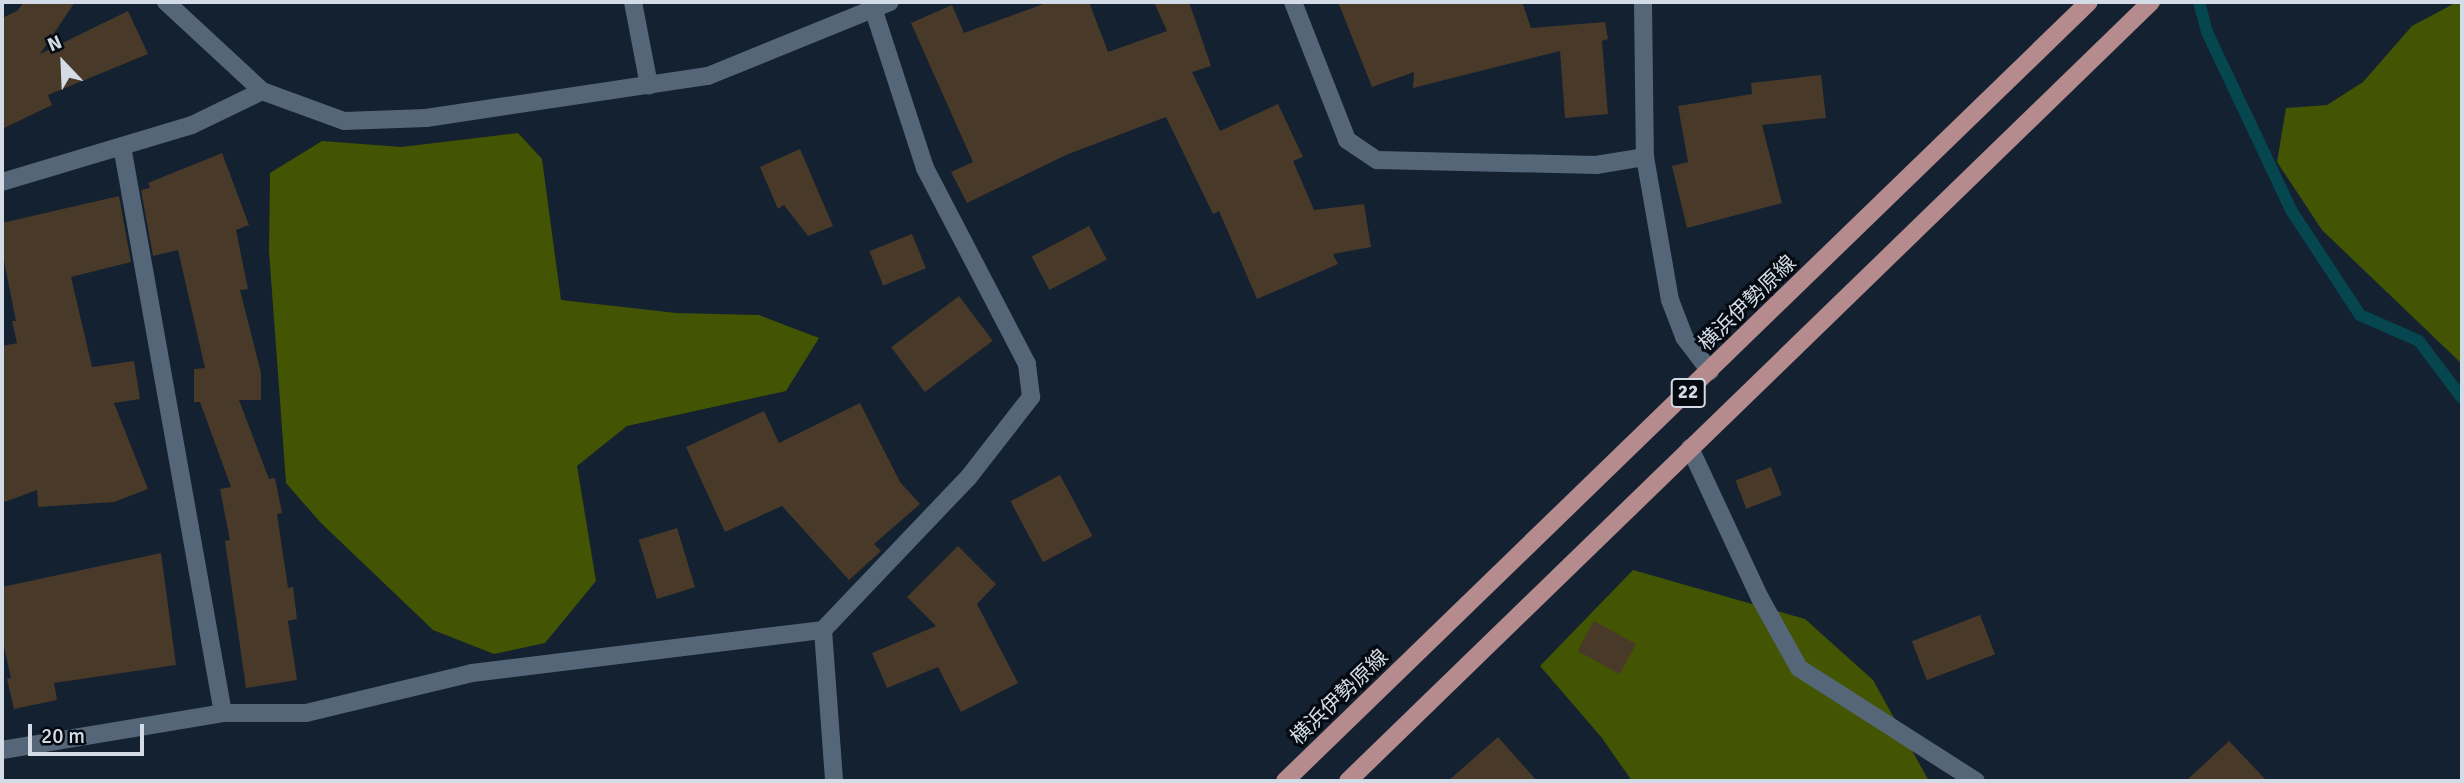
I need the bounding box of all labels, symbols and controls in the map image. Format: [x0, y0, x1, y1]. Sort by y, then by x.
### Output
north arrow [28, 28, 98, 98]
text: N [44, 30, 66, 57]
street label: 横浜伊勢原線 [1693, 250, 1801, 356]
road number: 22 [1670, 378, 1706, 408]
street label: 横浜伊勢原線 [1285, 644, 1393, 750]
scale bar [32, 710, 147, 754]
text: 20 m [41, 723, 85, 749]

